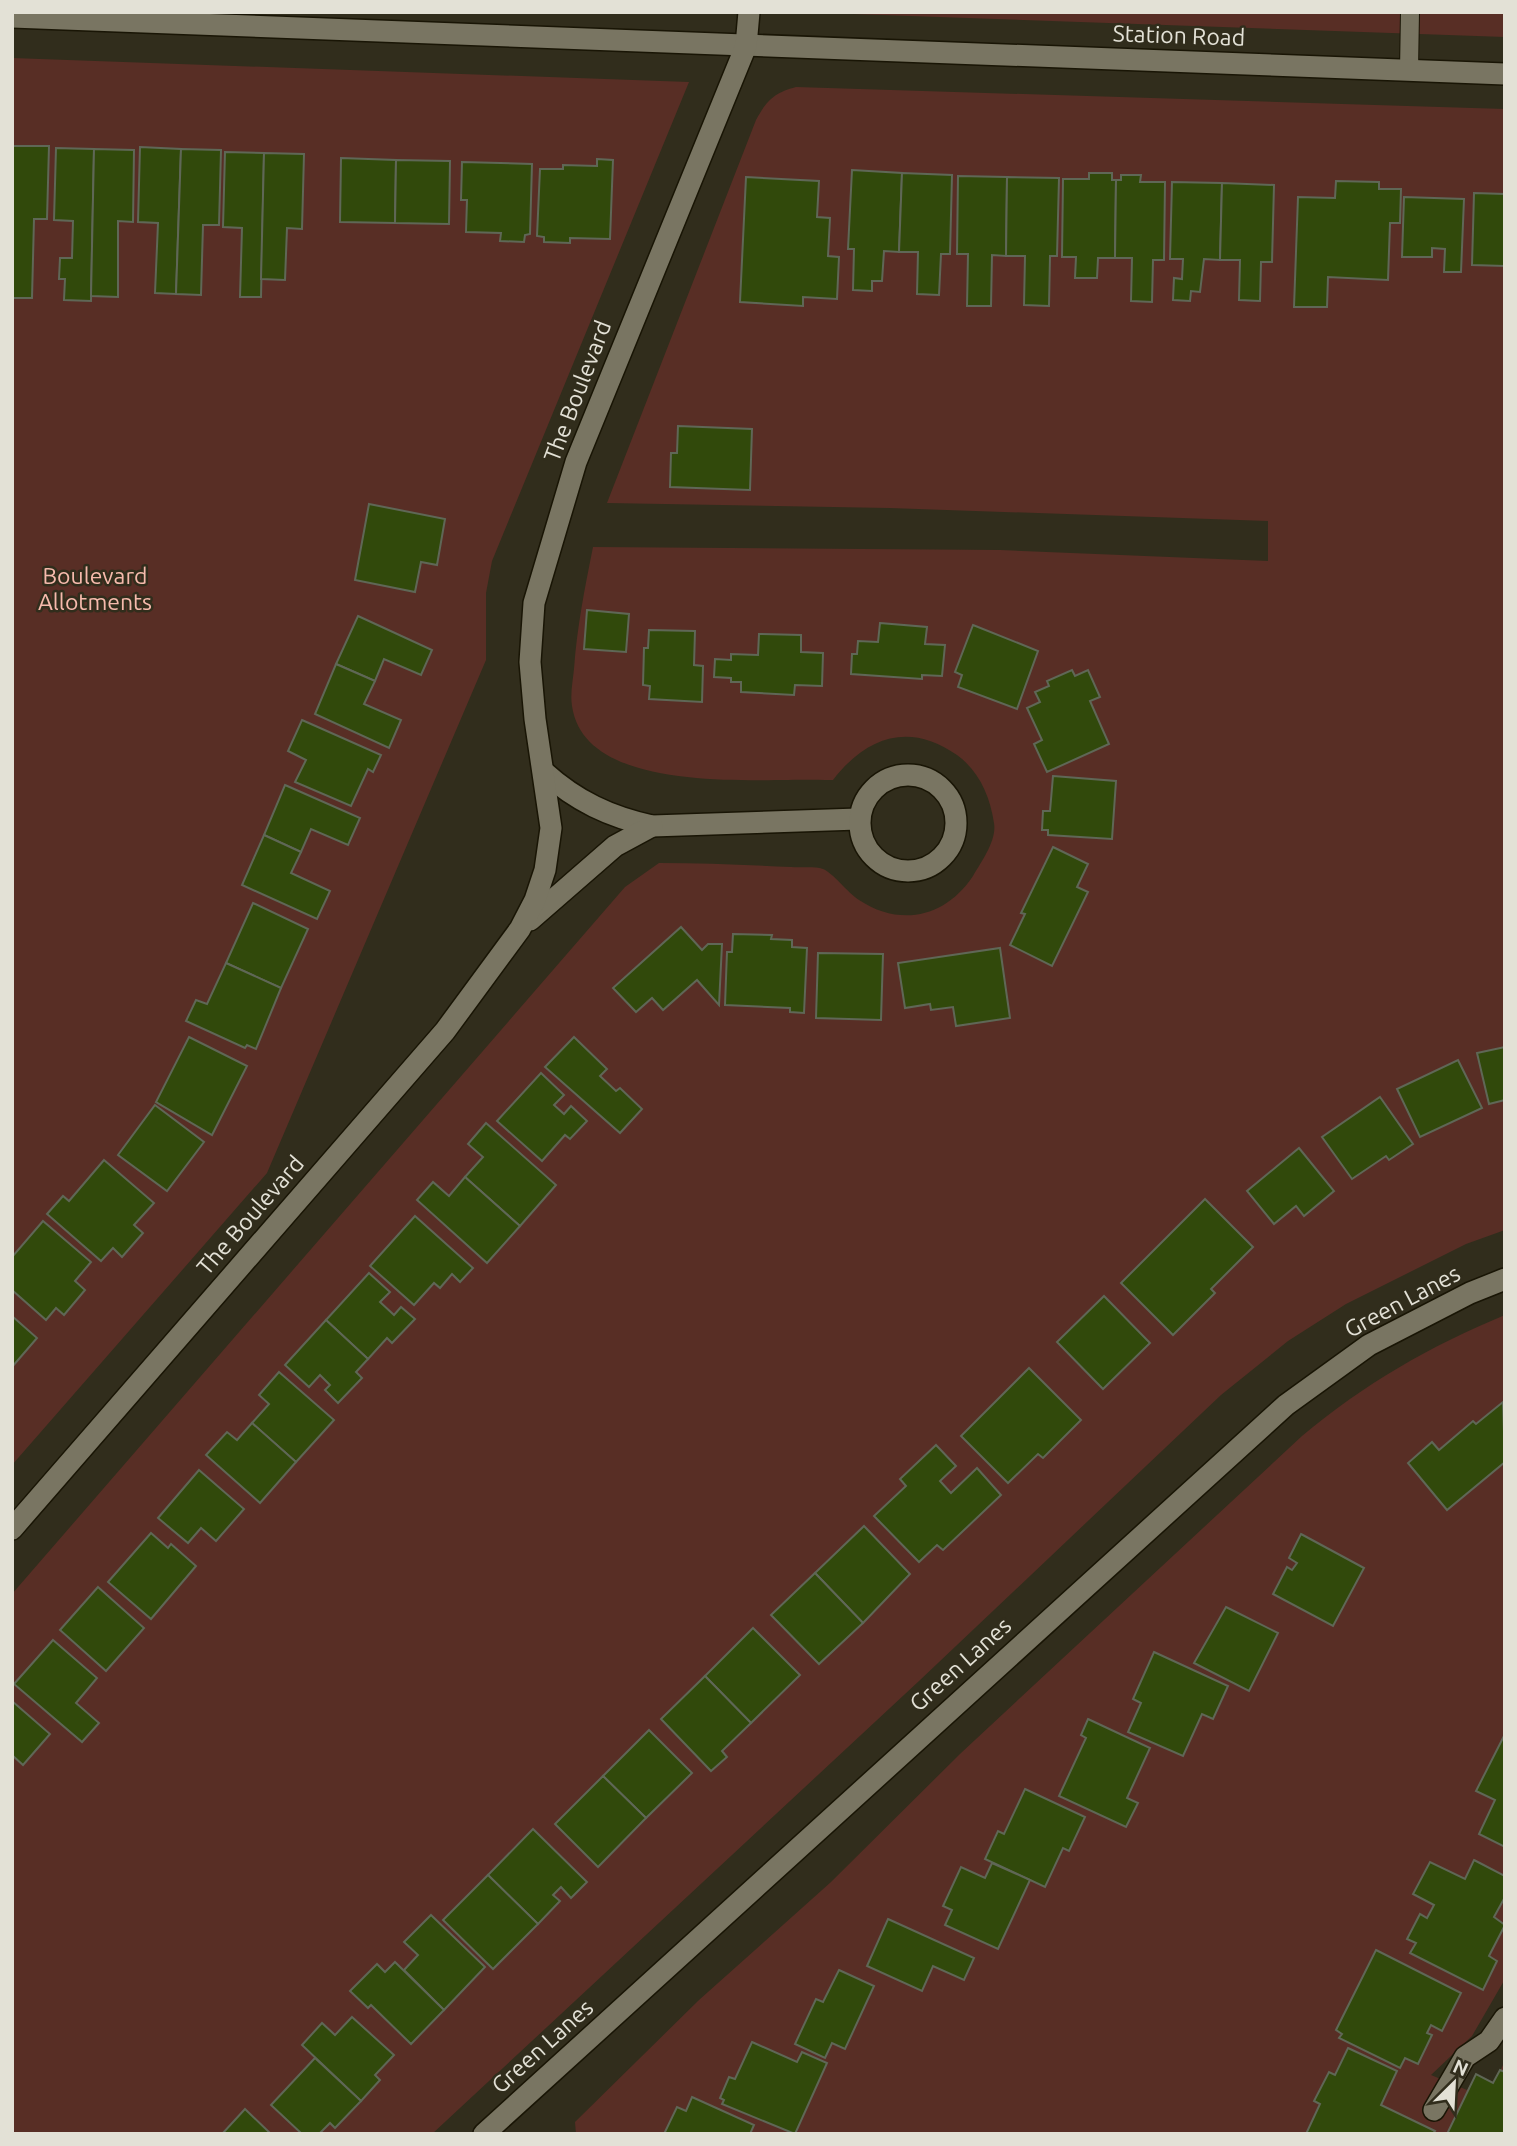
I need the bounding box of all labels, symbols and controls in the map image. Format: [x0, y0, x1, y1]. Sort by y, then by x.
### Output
street label: Station Road [1112, 20, 1246, 50]
street label: The Boulevard [539, 317, 615, 465]
park label: Boulevard Allotments [38, 563, 152, 614]
street label: The Boulevard [192, 1151, 308, 1279]
street label: Green Lanes [1340, 1260, 1464, 1342]
street label: Green Lanes [904, 1612, 1016, 1716]
street label: Green Lanes [486, 1994, 598, 2098]
north arrow [1419, 2048, 1489, 2118]
text: N [1450, 2055, 1472, 2080]

